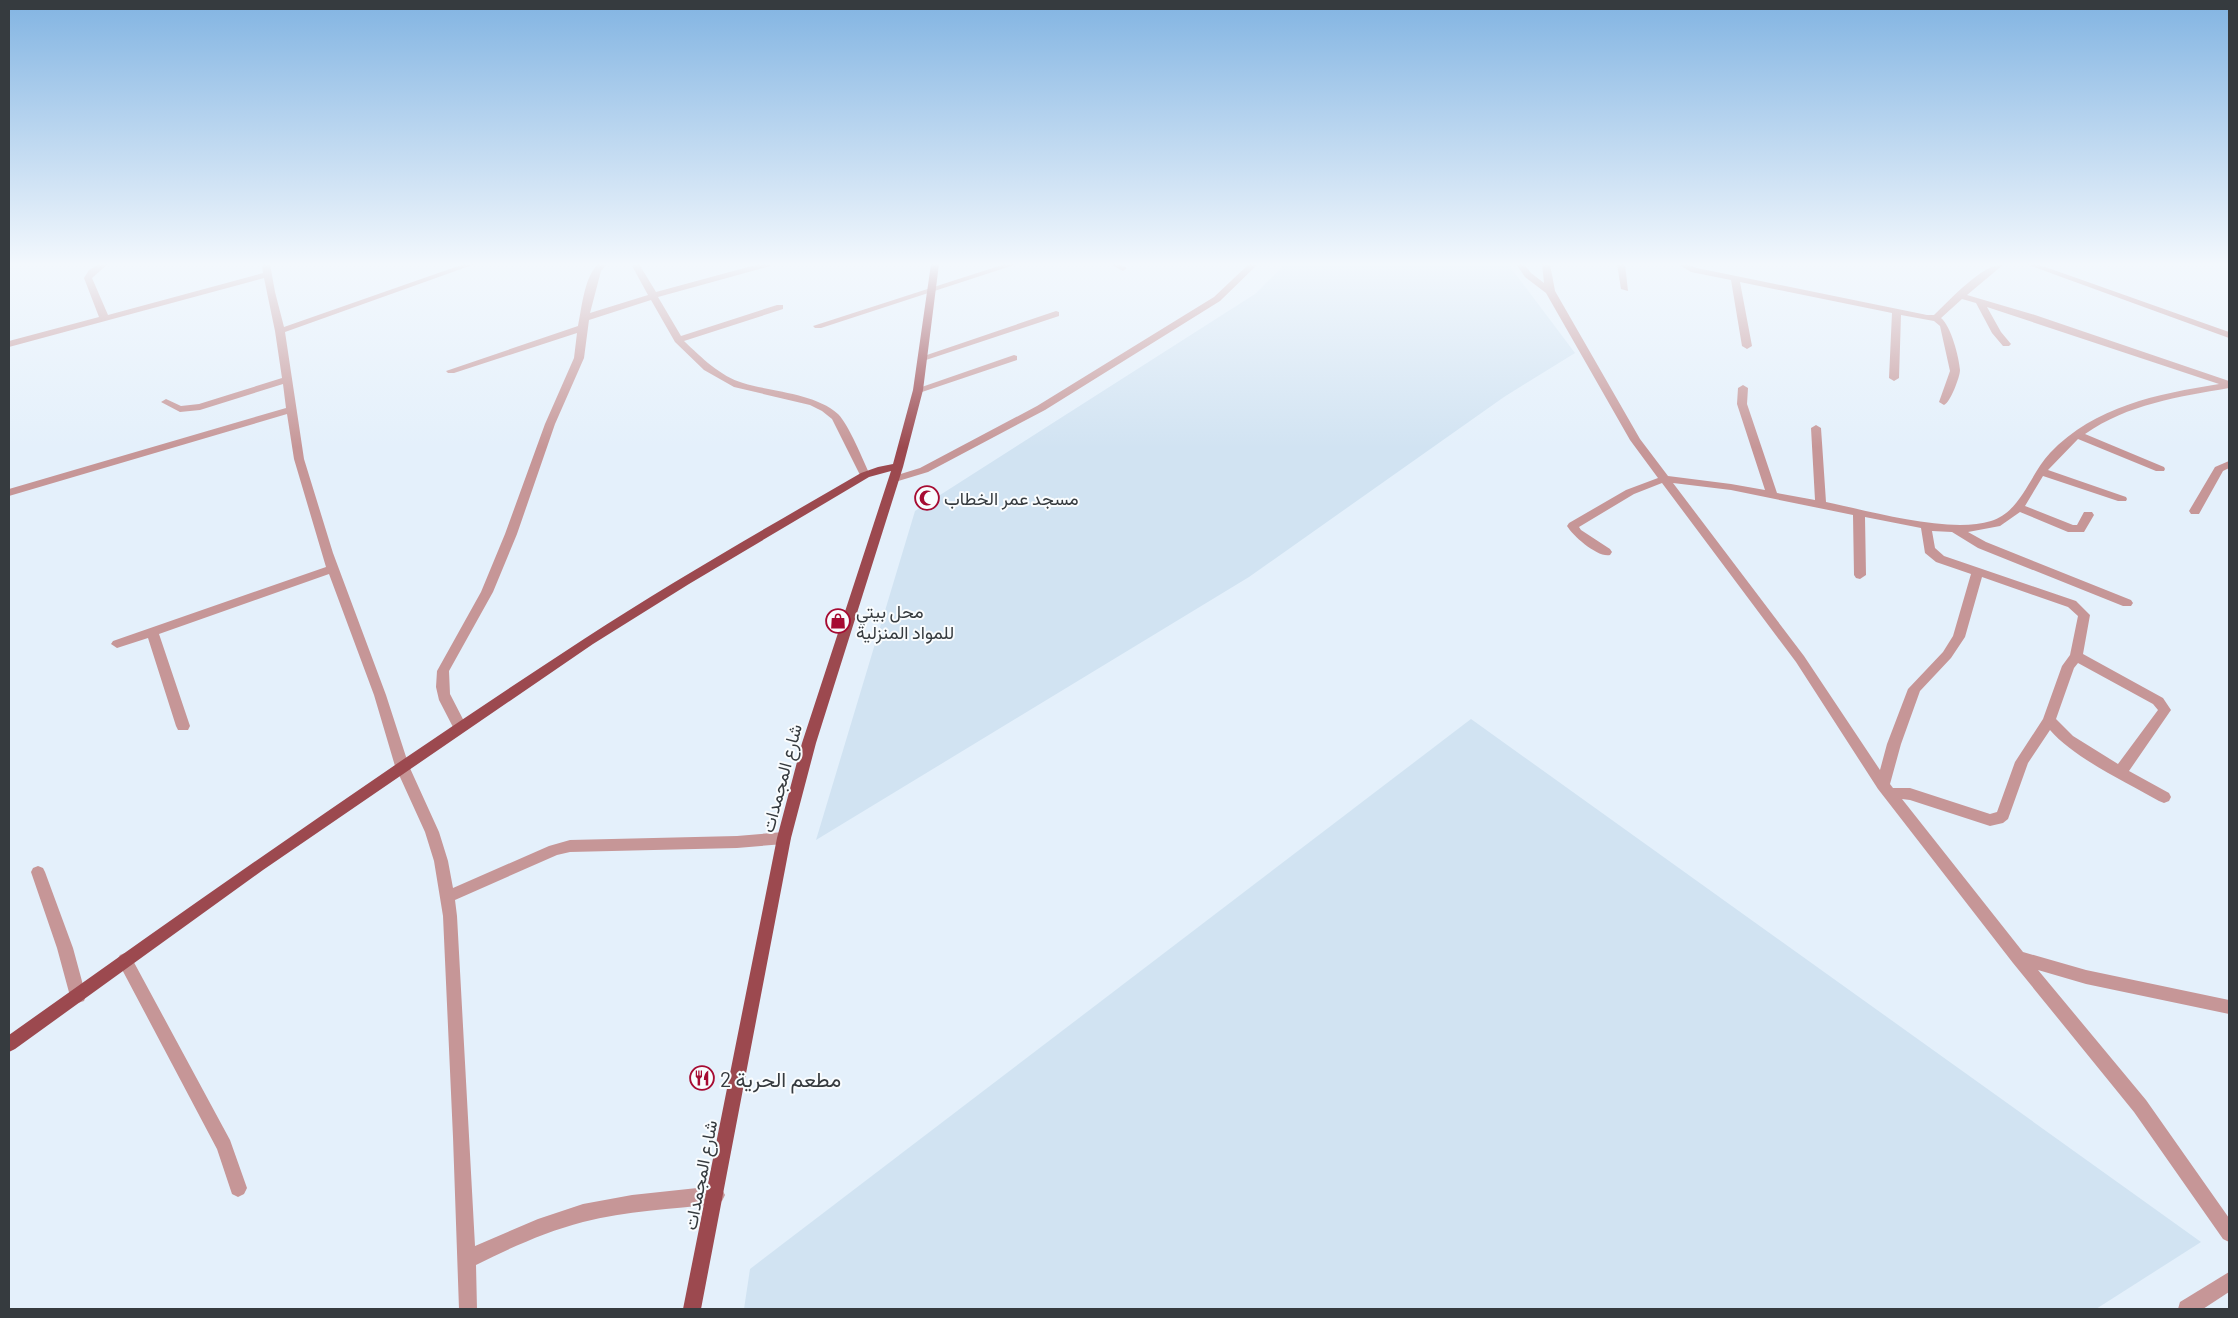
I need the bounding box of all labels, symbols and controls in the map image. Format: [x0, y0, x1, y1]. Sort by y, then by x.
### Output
mosque icon: مسجد عمر الخطاب [914, 485, 940, 511]
place label: مسجد عمر الخطاب [944, 487, 1079, 510]
place label: محل بيتي للمواد المنزلية [856, 600, 954, 644]
shop icon: محل بيتي للمواد المنزلية [825, 608, 851, 634]
street label: شارع المجمدات [756, 721, 808, 835]
restaurant icon: مطعم الحرية 2 [689, 1065, 715, 1091]
place label: مطعم الحرية 2 [720, 1066, 841, 1094]
street label: شارع المجمدات [679, 1118, 723, 1232]

